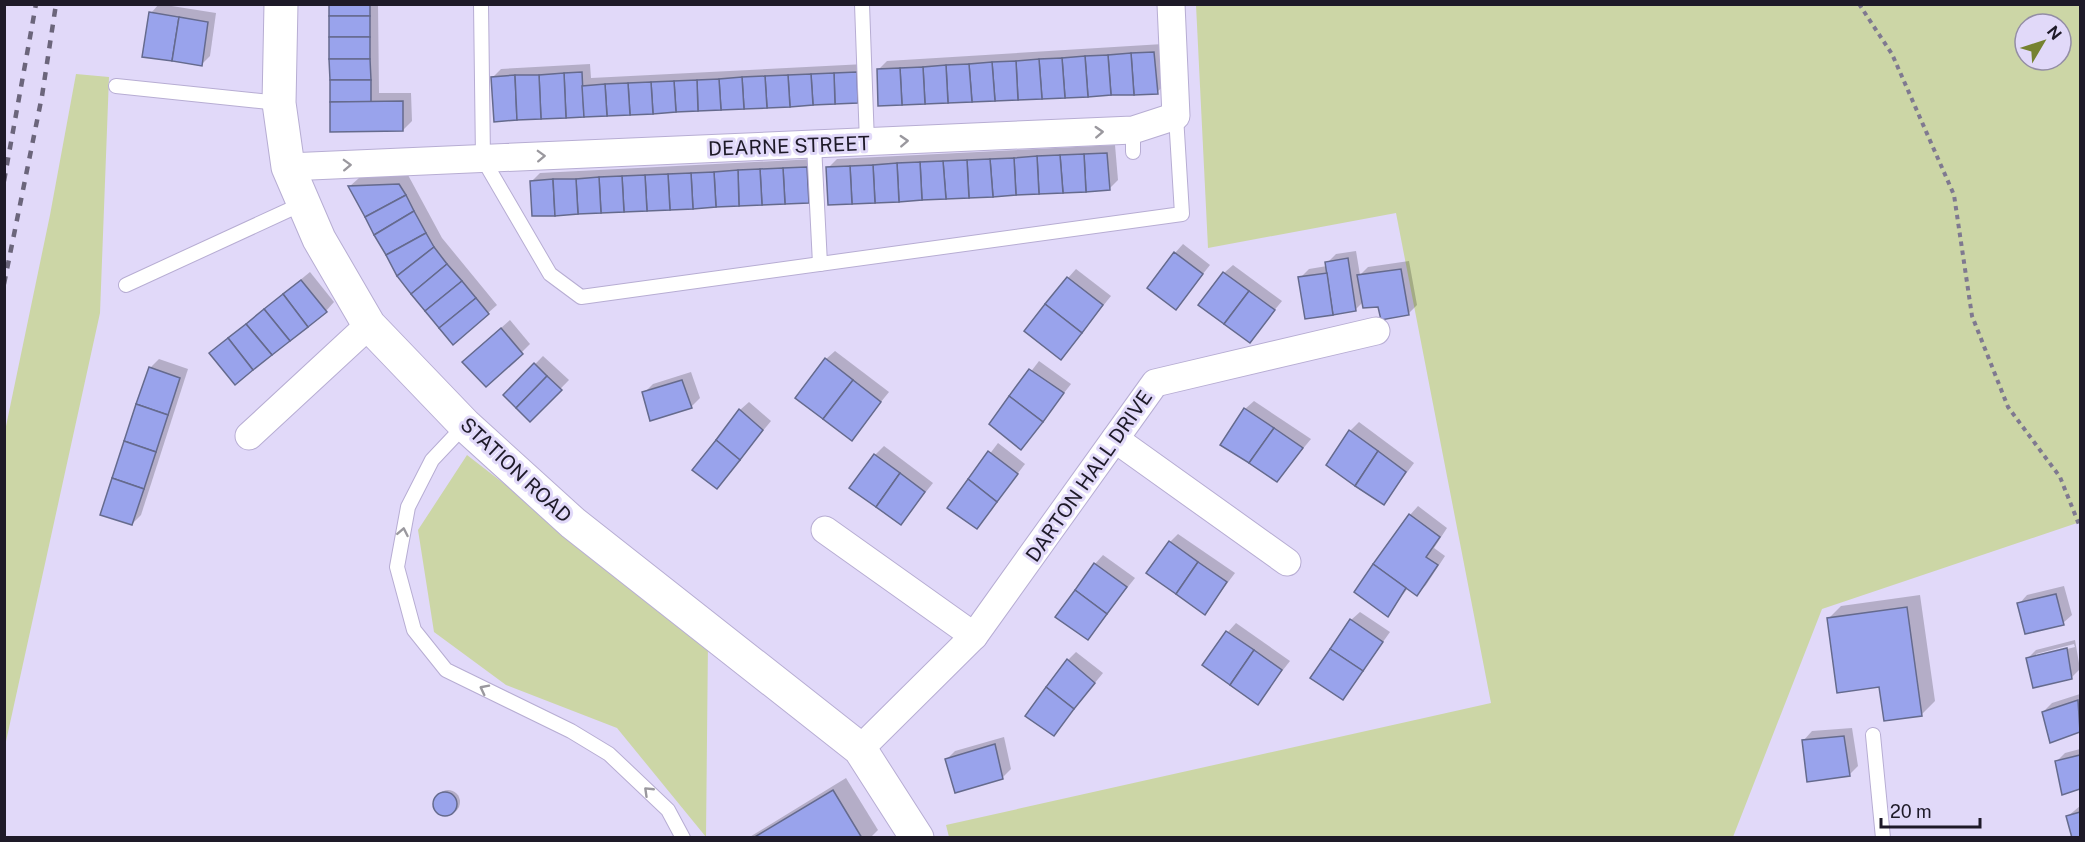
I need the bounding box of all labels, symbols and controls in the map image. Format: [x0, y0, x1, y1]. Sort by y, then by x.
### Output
north arrow [2013, 12, 2073, 72]
text: N [2043, 22, 2066, 44]
one-way arrow [1094, 125, 1103, 138]
street label: DEARNE STREET [708, 131, 870, 161]
one-way arrow [900, 135, 909, 148]
one-way arrow [537, 150, 546, 163]
one-way arrow [342, 158, 351, 171]
street label: DARTON HALL DRIVE [1021, 386, 1157, 566]
street label: STATION ROAD [455, 412, 577, 528]
one-way arrow [396, 527, 409, 537]
one-way arrow [479, 685, 490, 697]
one-way arrow [644, 788, 655, 799]
scale bar [1881, 791, 1980, 829]
text: 20 m [1890, 801, 1932, 822]

